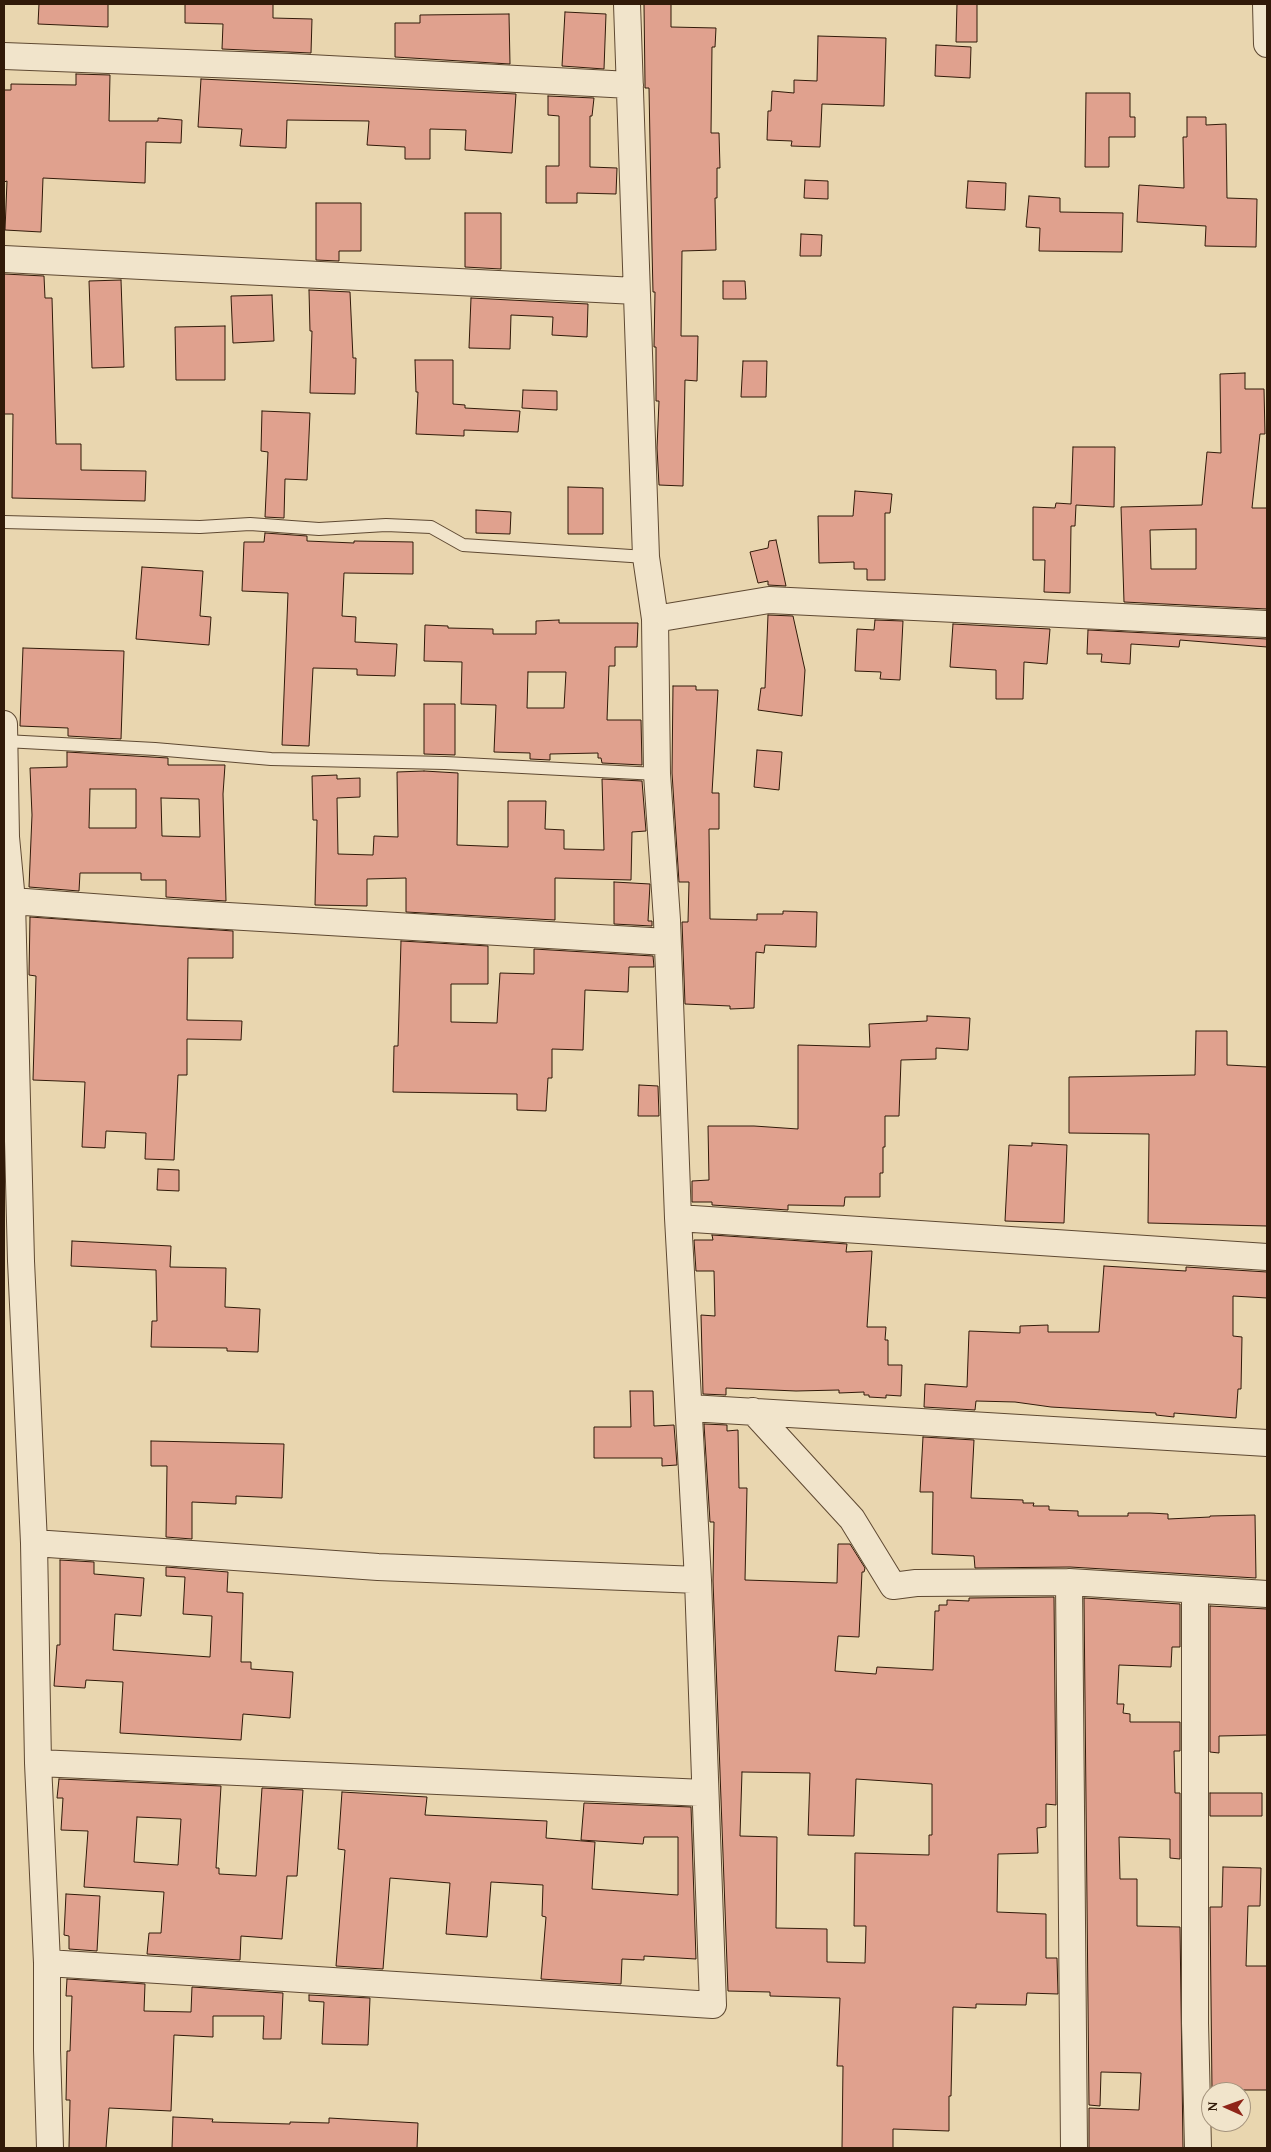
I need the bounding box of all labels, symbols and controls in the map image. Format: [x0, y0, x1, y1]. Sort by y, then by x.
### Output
north arrow [1201, 2082, 1251, 2132]
text: N [1202, 2101, 1222, 2112]

